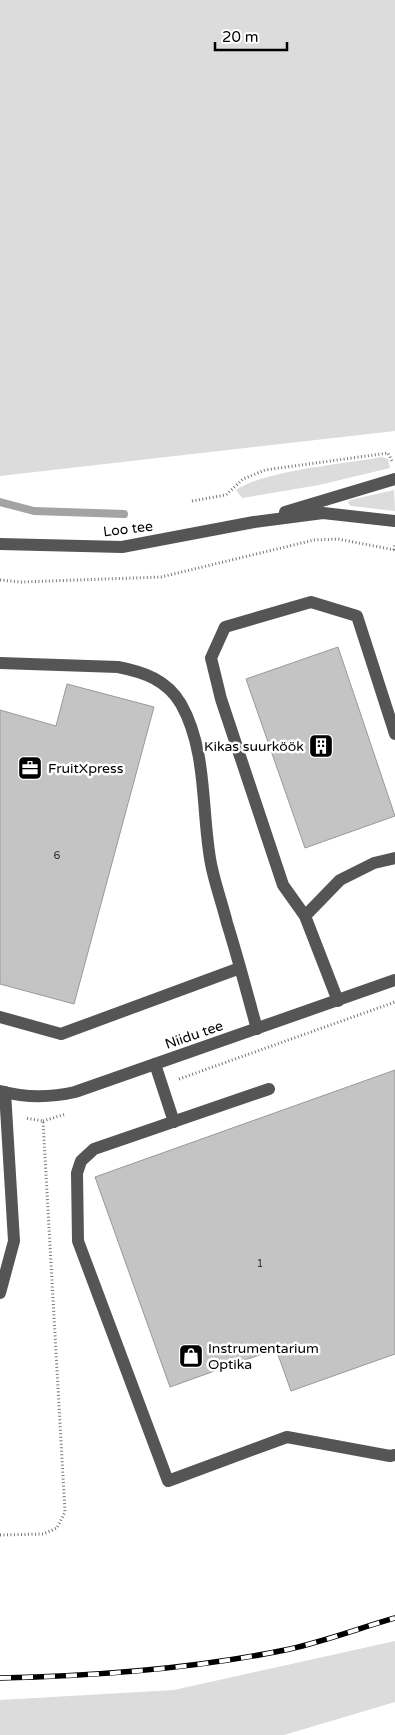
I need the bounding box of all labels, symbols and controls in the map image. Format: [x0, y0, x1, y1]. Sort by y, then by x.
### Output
scale bar [215, 20, 288, 52]
text: 20 m [222, 28, 259, 46]
street label: Loo tee [102, 518, 154, 540]
building icon: Kikas suurköök [308, 733, 334, 759]
place label: Kikas suurköök [204, 738, 304, 755]
office icon: FruitXpress [17, 755, 43, 781]
place label: FruitXpress [48, 760, 124, 777]
house number: 6 [54, 849, 61, 862]
street label: Niidu tee [163, 1017, 225, 1053]
house number: 1 [257, 1257, 263, 1270]
place label: Instrumentarium Optika [208, 1340, 319, 1373]
shop icon: Instrumentarium Optika [178, 1343, 204, 1369]

